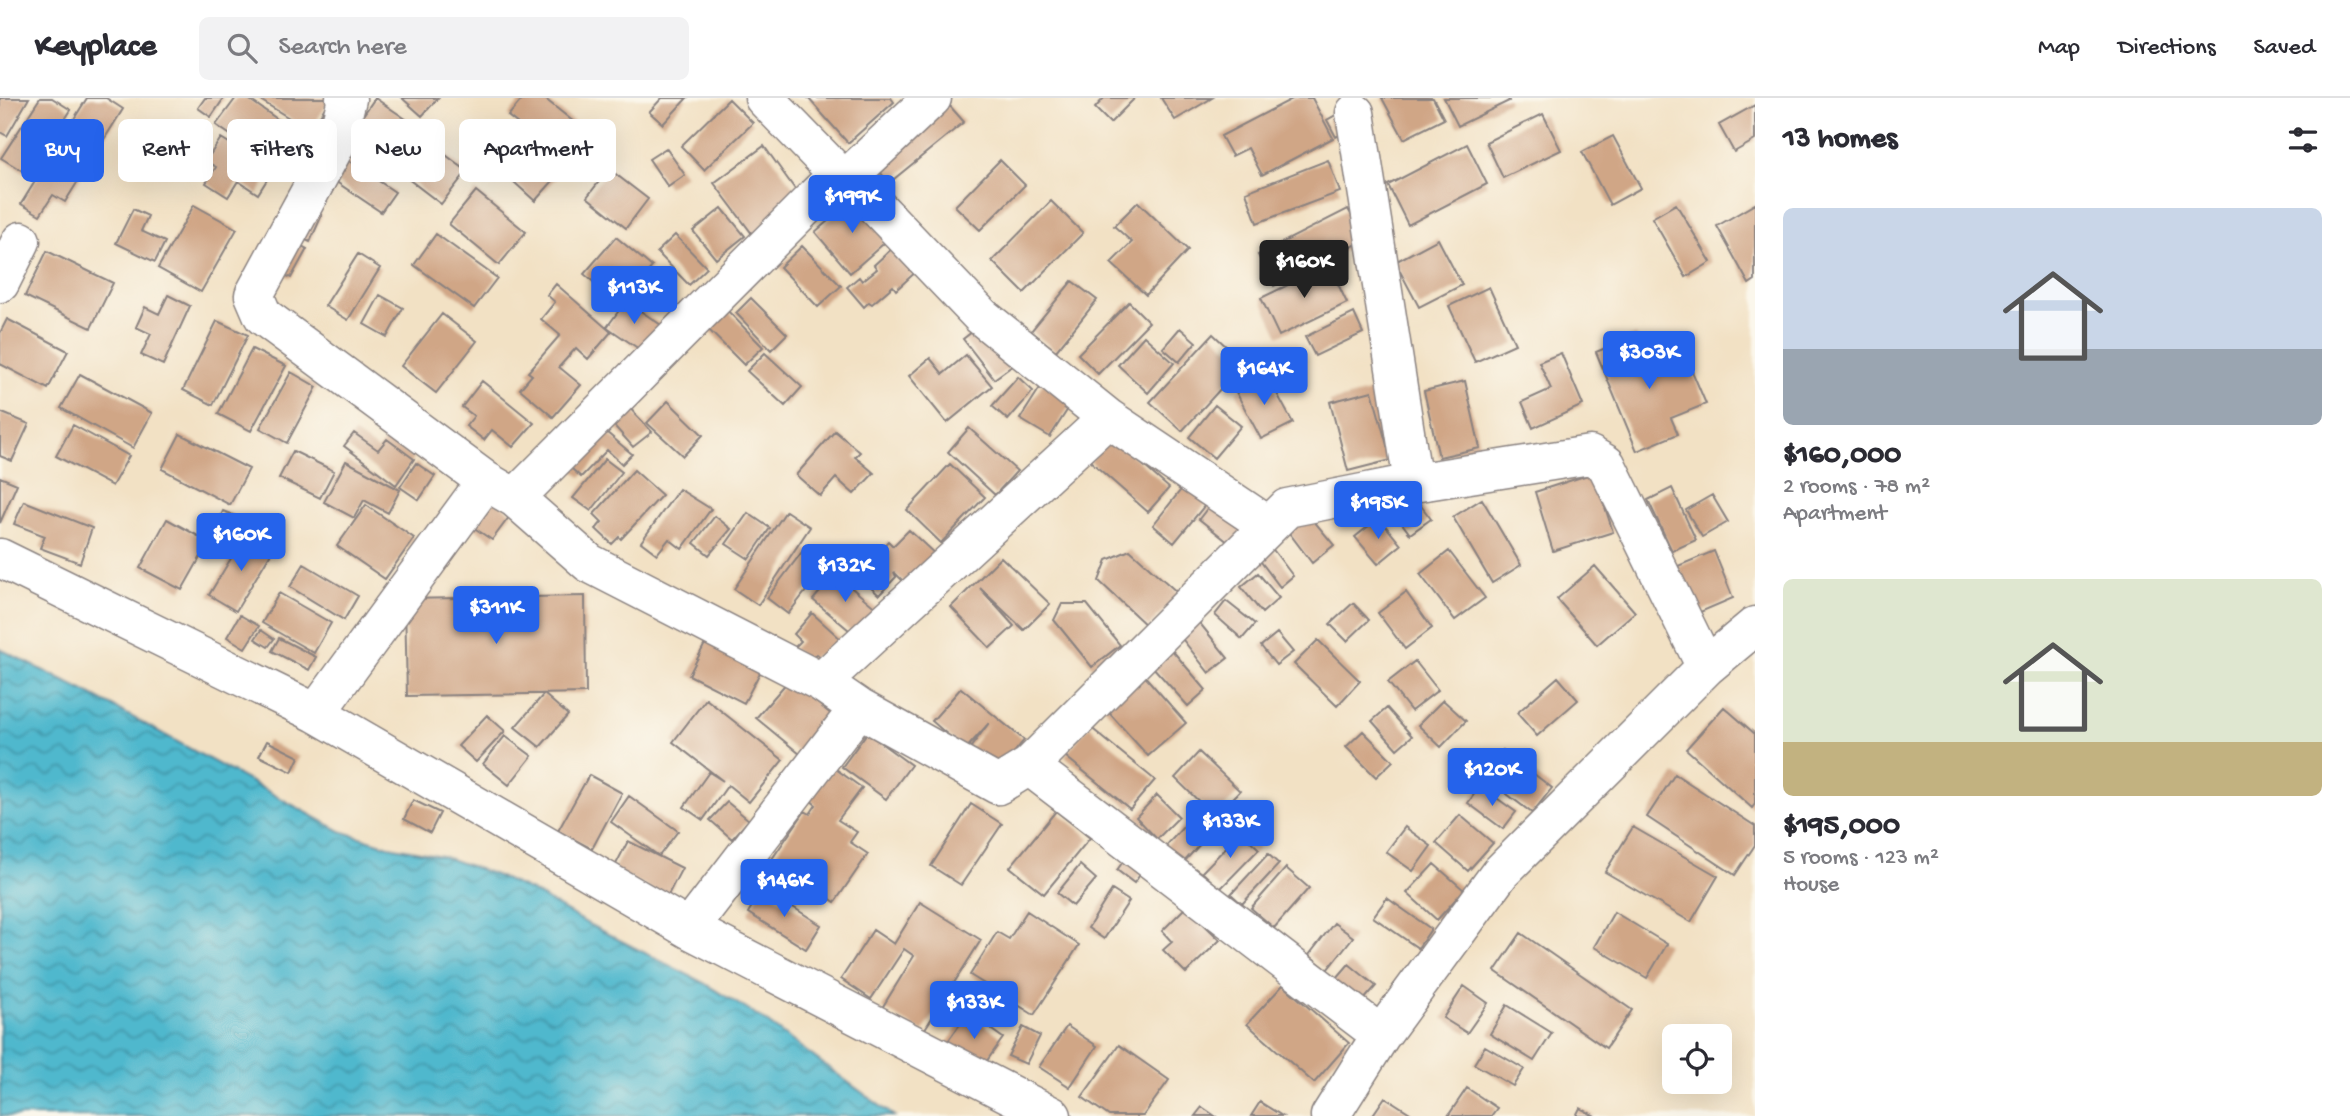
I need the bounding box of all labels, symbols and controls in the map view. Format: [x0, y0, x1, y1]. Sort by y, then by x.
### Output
search box [199, 17, 689, 80]
text: Keyplace [35, 29, 157, 67]
icon: search [223, 29, 261, 67]
text: Search here [279, 33, 407, 64]
text: Map [2038, 34, 2080, 63]
text: Directions [2118, 34, 2216, 63]
text: Saved [2254, 34, 2315, 63]
chip: Buy [21, 119, 104, 182]
chip: Rent [118, 119, 213, 182]
chip: Filters [227, 119, 337, 182]
chip: New [351, 119, 445, 182]
chip: Apartment [459, 119, 616, 182]
icon: filters [2284, 121, 2322, 159]
text: 13 homes [1783, 123, 1897, 158]
pin: $199K [803, 176, 901, 235]
text: $199K [824, 184, 880, 211]
pin: $160K [1255, 240, 1353, 300]
text: $160K [1275, 249, 1333, 276]
icon: home [1990, 253, 2116, 379]
pin: $113K [585, 266, 683, 326]
text: $113K [607, 275, 661, 302]
pin: $303K [1600, 331, 1698, 391]
text: $303K [1619, 340, 1679, 367]
pin: $164K [1215, 348, 1313, 407]
text: $164K [1237, 356, 1291, 383]
text: $160,000 [1783, 439, 1901, 474]
text: 2 rooms · 78 m² [1783, 474, 1930, 501]
pin: $195K [1329, 482, 1427, 541]
text: $195K [1350, 490, 1406, 517]
text: Apartment [1783, 501, 1887, 528]
pin: $160K [192, 514, 290, 573]
text: $160K [212, 522, 270, 549]
pin: $132K [796, 545, 894, 604]
text: $132K [817, 553, 873, 580]
pin: $311K [447, 587, 545, 646]
text: $311K [469, 595, 523, 622]
icon: home [1990, 624, 2116, 750]
pin: $120K [1443, 748, 1541, 808]
text: $120K [1464, 757, 1520, 784]
pin: $133K [1181, 800, 1279, 860]
text: $133K [1202, 809, 1258, 836]
text: $195,000 [1783, 810, 1900, 845]
text: 5 rooms · 123 m² [1783, 845, 1939, 872]
pin: $146K [735, 860, 833, 919]
text: $146K [757, 868, 811, 895]
text: House [1783, 872, 1839, 899]
pin: $133K [925, 982, 1023, 1041]
text: $133K [946, 990, 1002, 1017]
map controls [1662, 1024, 1732, 1094]
button: locate [1662, 1024, 1732, 1094]

